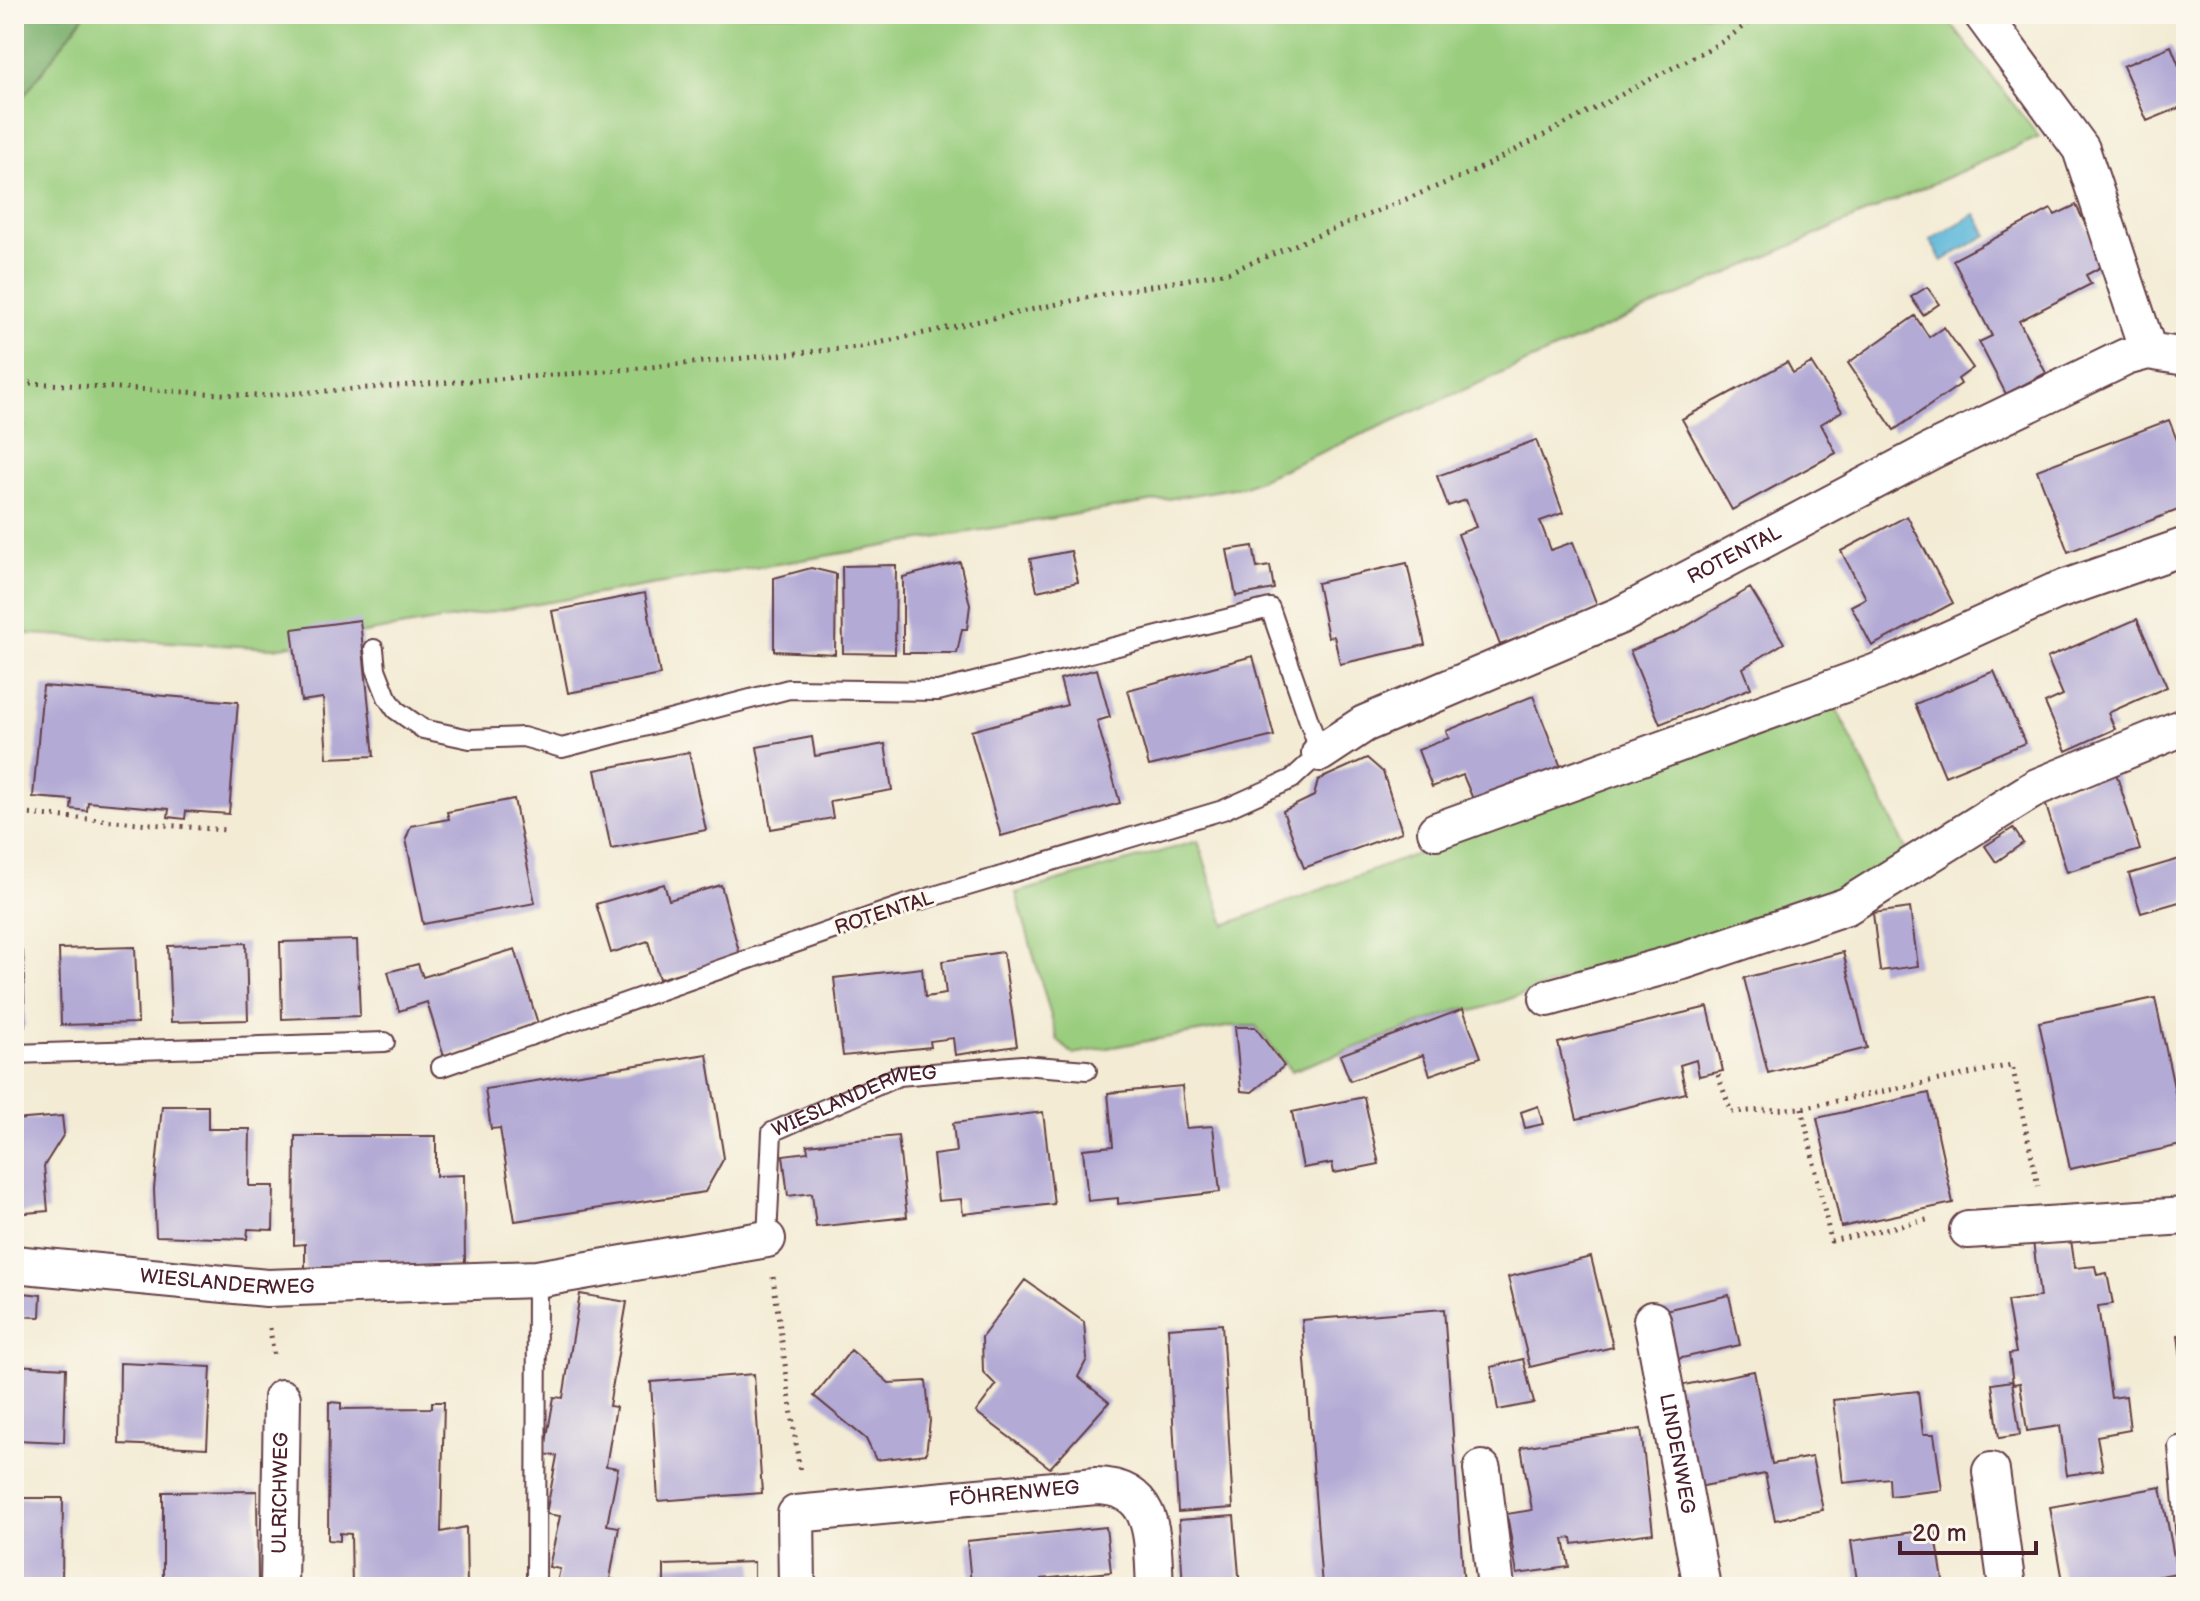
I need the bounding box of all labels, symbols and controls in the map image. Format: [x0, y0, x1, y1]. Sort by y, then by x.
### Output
street label: ROTENTAL [1683, 520, 1786, 590]
street label: ROTENTAL [832, 886, 937, 940]
street label: WIESLANDERWEG [768, 1061, 938, 1142]
street label: WIESLANDERWEG [139, 1264, 315, 1300]
street label: LINDENWEG [1654, 1392, 1700, 1516]
street label: ULRICHWEG [268, 1432, 293, 1554]
street label: FÖHRENWEG [948, 1476, 1081, 1512]
scale bar [1900, 1505, 2036, 1555]
text: 20 m [1912, 1519, 1967, 1548]

